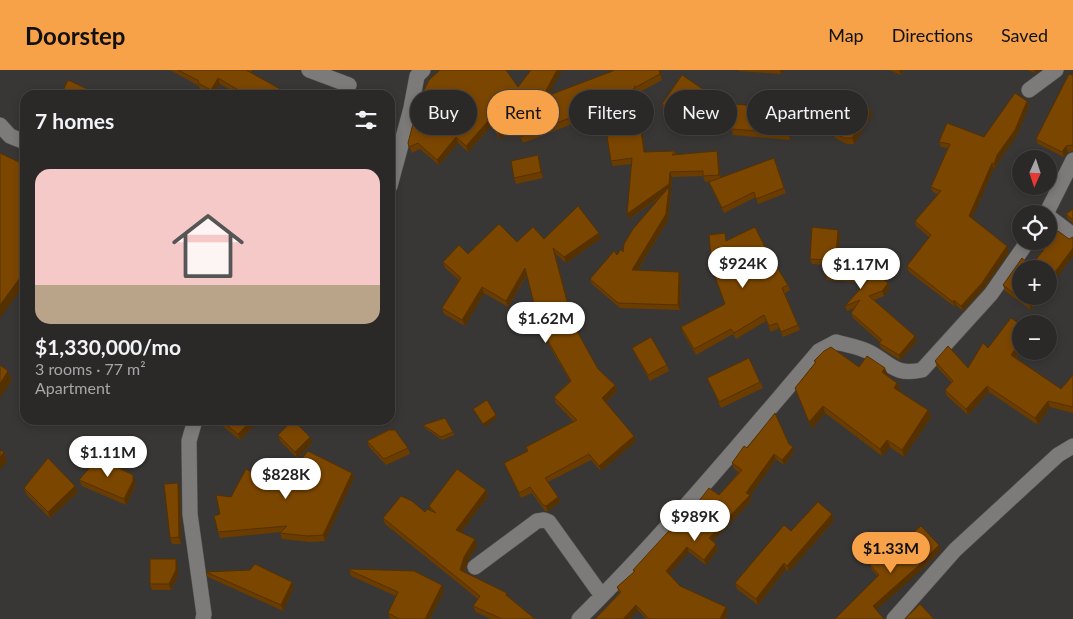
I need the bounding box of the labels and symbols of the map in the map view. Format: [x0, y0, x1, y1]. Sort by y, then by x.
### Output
north arrow [1012, 150, 1058, 195]
pin: $924K [708, 246, 778, 289]
pin: $1.17M [820, 248, 902, 290]
pin: $1.62M [505, 302, 587, 344]
pin: $1.11M [67, 436, 149, 478]
pin: $828K [251, 458, 321, 500]
pin: $989K [660, 500, 730, 542]
pin: $1.33M [850, 532, 932, 574]

